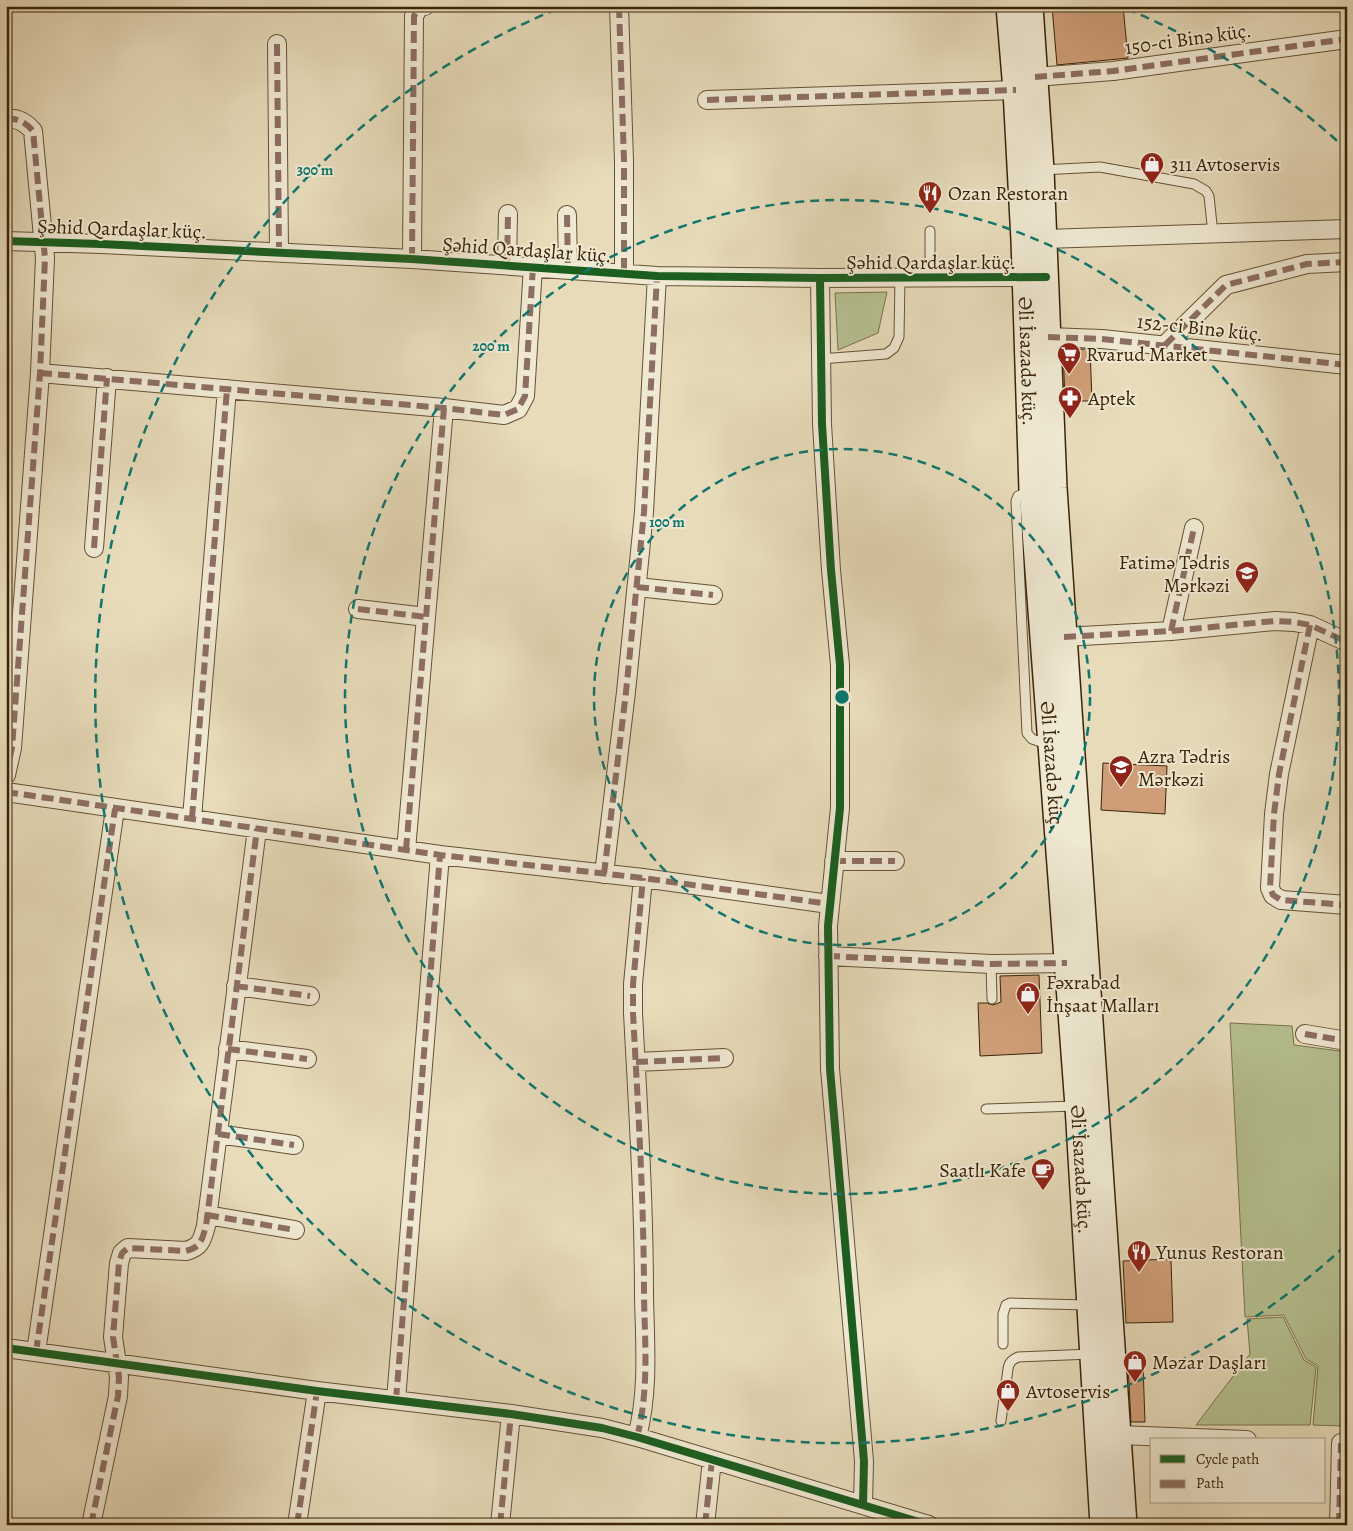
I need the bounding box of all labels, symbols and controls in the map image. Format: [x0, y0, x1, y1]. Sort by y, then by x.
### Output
street label: 150-ci Binə küç. [1123, 17, 1253, 61]
shop icon: 311 Avtoservis [1139, 151, 1165, 185]
place label: 311 Avtoservis [1170, 151, 1280, 178]
text: 300 m [297, 160, 334, 180]
restaurant icon: Ozan Restoran [917, 180, 943, 214]
place label: Ozan Restoran [948, 180, 1068, 207]
street label: Şəhid Qardaşlar küç. [37, 213, 207, 245]
street label: Şəhid Qardaşlar küç. [441, 231, 613, 269]
street label: Şəhid Qardaşlar küç. [846, 249, 1016, 276]
street label: Əli İsazadə küç. [1012, 296, 1043, 426]
street label: 152-ci Binə küç. [1136, 308, 1264, 348]
text: 200 m [472, 336, 510, 356]
supermarket icon: Rvarud Market [1056, 341, 1082, 375]
place label: Rvarud Market [1086, 341, 1208, 368]
pharmacy icon: Aptek [1057, 385, 1083, 419]
place label: Aptek [1087, 385, 1135, 412]
text: 100 m [649, 512, 685, 532]
place label: Fatimə Tədris Mərkəzi [1119, 549, 1230, 599]
school or university icon: Fatimə Tədris Mərkəzi [1234, 560, 1260, 594]
centre of rings [833, 688, 851, 706]
street label: Əli İsazadə küç. [1034, 700, 1071, 831]
place label: Azra Tədris Mərkəzi [1137, 743, 1230, 793]
school or university icon: Azra Tədris Mərkəzi [1108, 754, 1134, 788]
place label: Fəxrabad İnşaat Malları [1046, 969, 1160, 1019]
shop icon: Fəxrabad İnşaat Malları [1015, 981, 1041, 1015]
street label: Əli İsazadə küç. [1064, 1104, 1099, 1235]
place label: Saatlı Kafe [939, 1157, 1026, 1184]
cafe icon: Saatlı Kafe [1030, 1157, 1056, 1191]
restaurant icon: Yunus Restoran [1126, 1239, 1152, 1273]
place label: Yunus Restoran [1155, 1239, 1284, 1266]
shop icon: Məzar Daşları [1122, 1349, 1148, 1383]
place label: Məzar Daşları [1152, 1349, 1267, 1376]
shop icon: Avtoservis [995, 1378, 1021, 1412]
place label: Avtoservis [1025, 1378, 1110, 1405]
legend [1150, 1438, 1326, 1504]
text: Cycle path [1196, 1449, 1259, 1469]
text: Path [1196, 1473, 1224, 1493]

